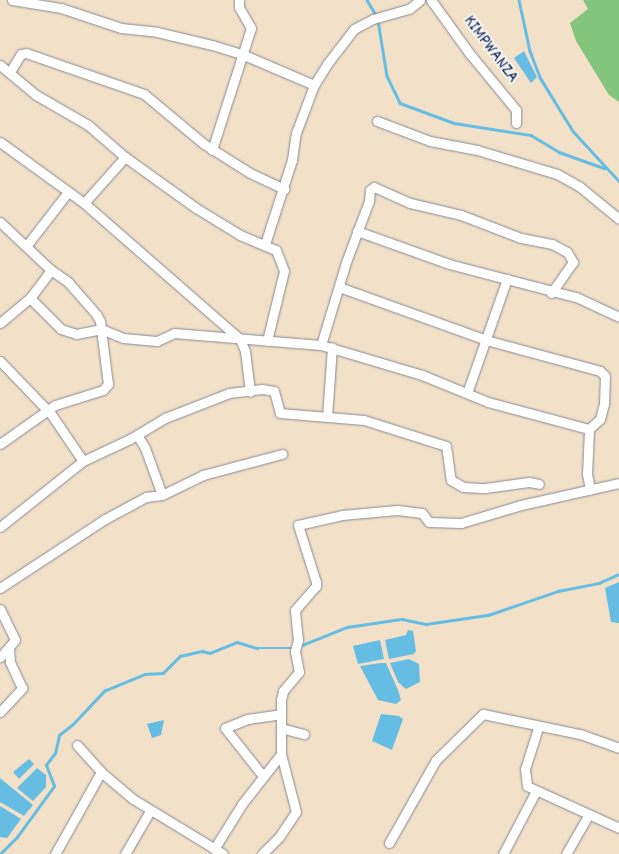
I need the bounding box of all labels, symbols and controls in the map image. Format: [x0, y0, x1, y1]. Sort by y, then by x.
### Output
street label: KIMPWANZA [457, 12, 523, 88]

